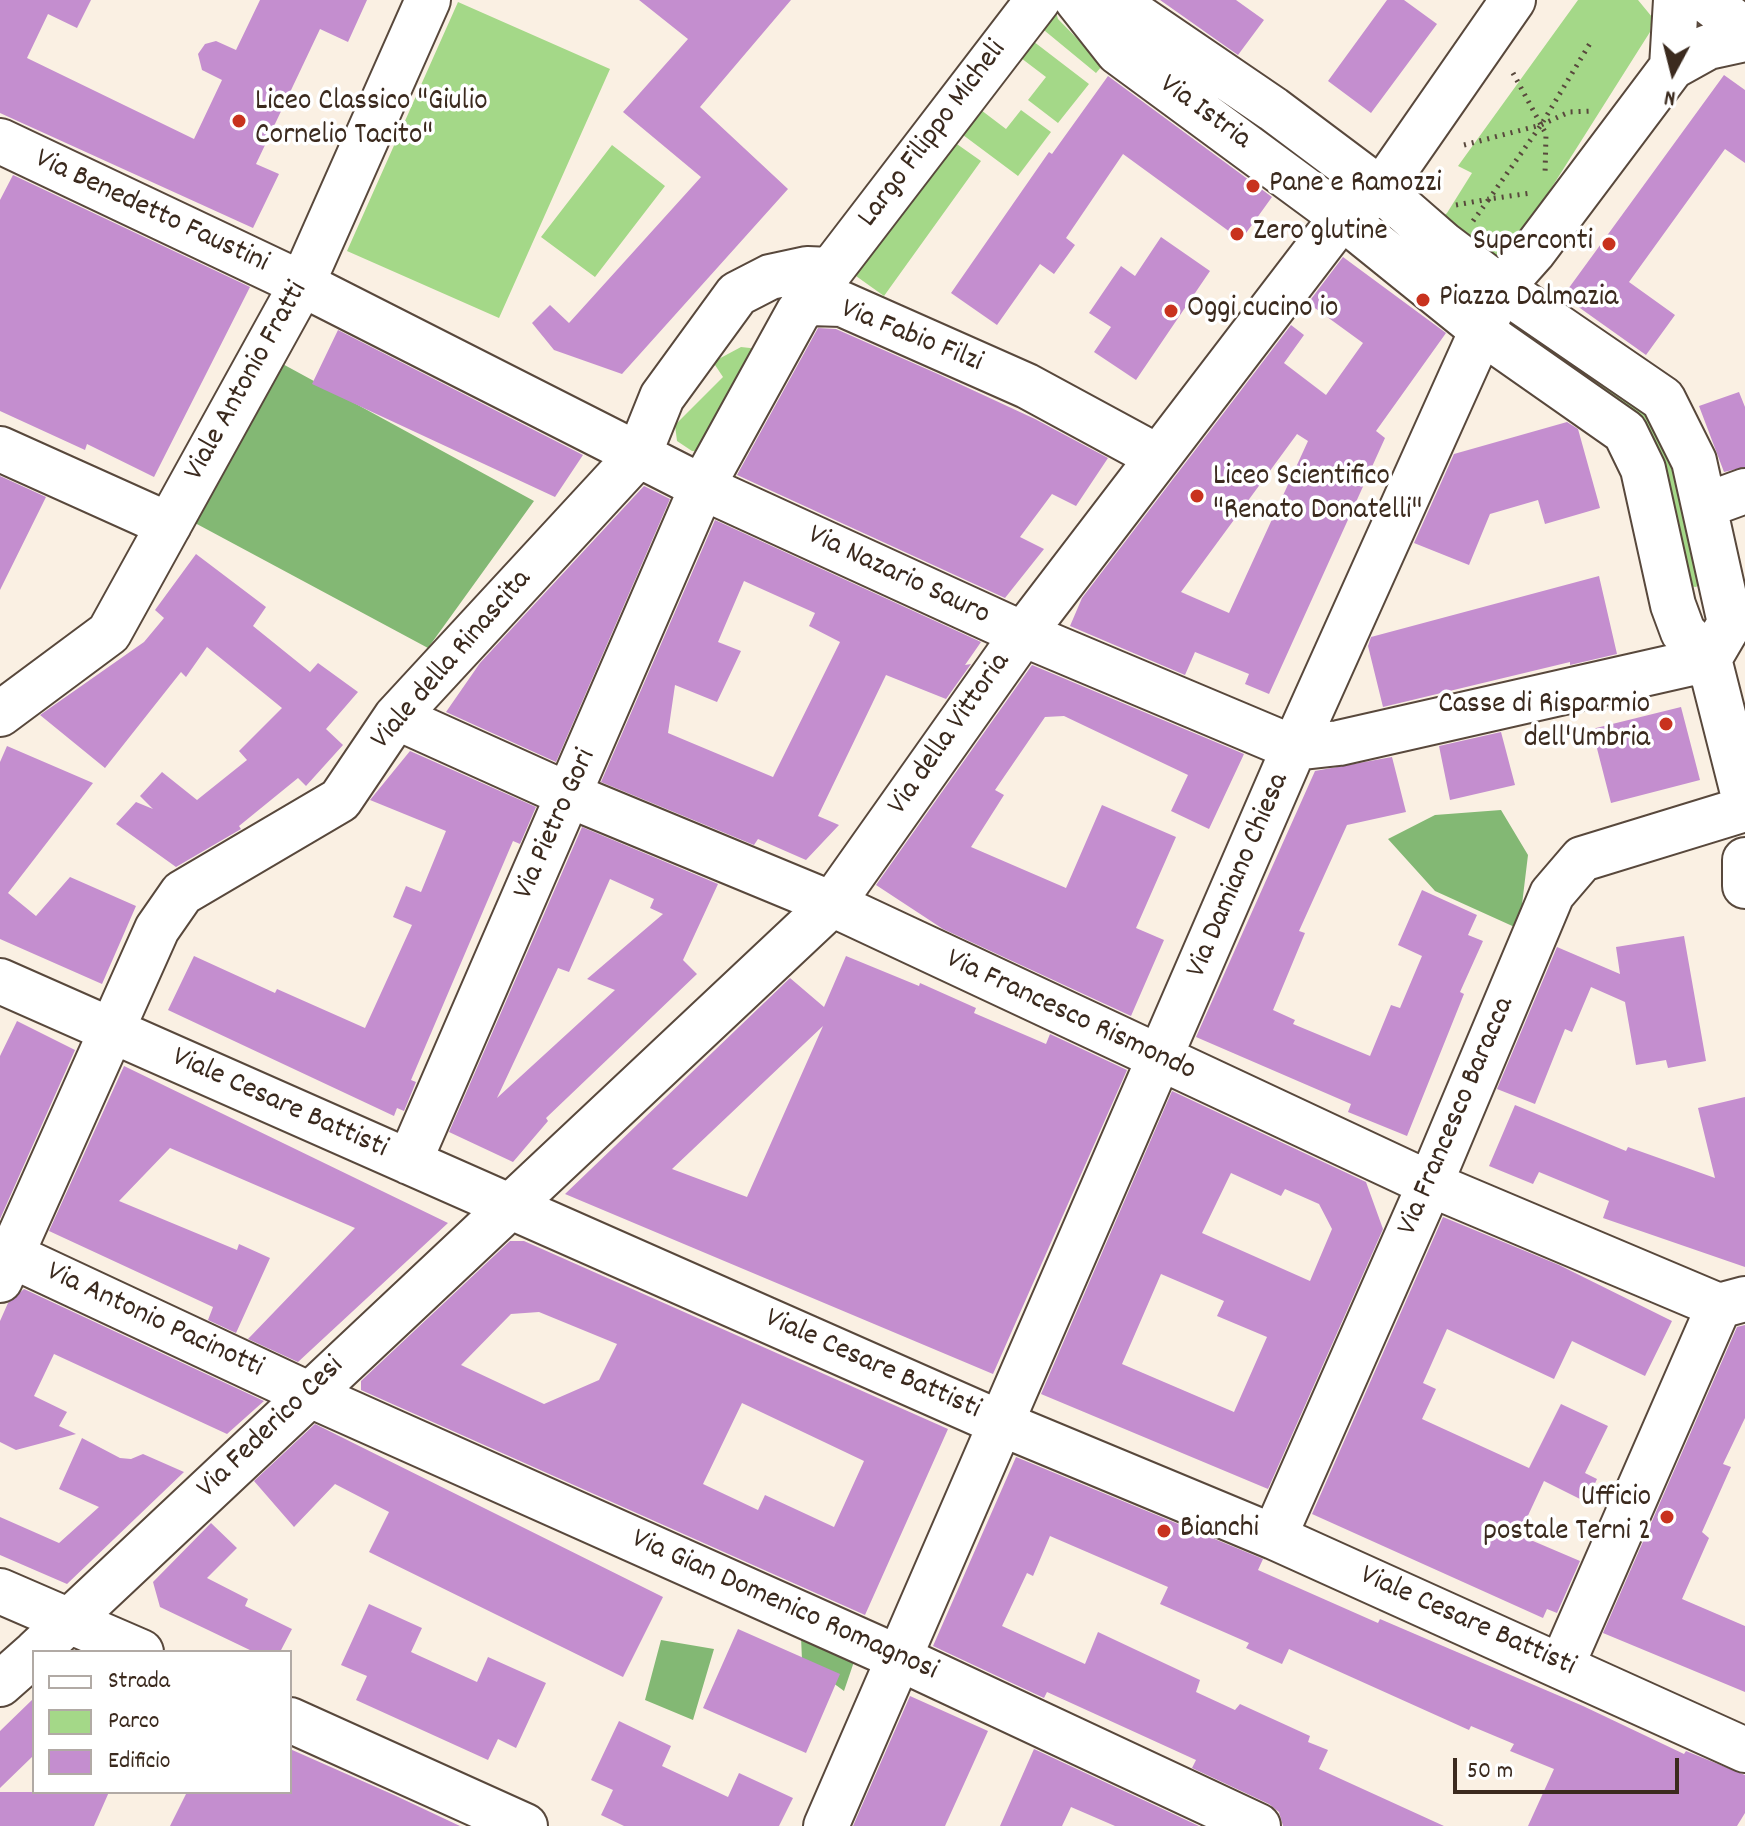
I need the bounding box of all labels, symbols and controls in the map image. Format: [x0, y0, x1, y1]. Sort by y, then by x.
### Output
north arrow [1633, 32, 1713, 112]
street label: Largo Filippo Micheli [852, 34, 1016, 236]
street label: Via Istria [1151, 69, 1257, 159]
text: N [1663, 80, 1677, 112]
place label: Liceo Classico "Giulio Cornelio Tacito" [255, 86, 488, 156]
marker: Liceo Classico "Giulio Cornelio Tacito" [230, 112, 248, 130]
street label: Via Benedetto Faustini [28, 143, 274, 283]
place label: Pane e Ramozzi [1269, 168, 1442, 204]
marker: Pane e Ramozzi [1244, 177, 1262, 195]
place label: Zero glutine [1253, 216, 1388, 252]
marker: Zero glutine [1228, 225, 1246, 243]
place label: Superconti [1473, 226, 1593, 262]
marker: Superconti [1600, 235, 1618, 253]
street label: Viale Antonio Fratti [179, 276, 317, 488]
place label: Piazza Dalmazia [1439, 282, 1618, 318]
marker: Piazza Dalmazia [1414, 291, 1432, 309]
street label: Via Fabio Filzi [835, 293, 987, 383]
place label: Oggi cucino io [1187, 293, 1338, 329]
marker: Oggi cucino io [1162, 302, 1180, 320]
place label: Liceo Scientifico "Renato Donatelli" [1213, 461, 1422, 532]
marker: Liceo Scientifico "Renato Donatelli" [1188, 487, 1206, 505]
street label: Via Nazario Sauro [801, 519, 995, 635]
street label: Viale della Rinascita [365, 564, 541, 758]
street label: Via della Vittoria [882, 647, 1020, 823]
place label: Casse di Risparmio dell'Umbria [1438, 689, 1650, 760]
marker: Casse di Risparmio dell'Umbria [1657, 715, 1675, 733]
street label: Via Pietro Gori [508, 744, 606, 906]
street label: Via Damiano Chiesa [1181, 768, 1299, 984]
street label: Via Francesco Rismondo [939, 943, 1201, 1091]
street label: Via Francesco Baracca [1392, 993, 1524, 1241]
street label: Viale Cesare Battisti [166, 1041, 392, 1169]
street label: Via Antonio Pacinotti [40, 1256, 268, 1388]
street label: Viale Cesare Battisti [759, 1302, 985, 1430]
street label: Via Federico Cesi [191, 1350, 353, 1508]
place label: Ufficio postale Terni 2 [1483, 1482, 1651, 1552]
marker: Ufficio postale Terni 2 [1658, 1508, 1676, 1526]
place label: Bianchi [1180, 1513, 1259, 1549]
marker: Bianchi [1155, 1522, 1173, 1540]
street label: Via Gian Domenico Romagnosi [625, 1523, 943, 1691]
street label: Viale Cesare Battisti [1354, 1559, 1580, 1687]
legend [32, 1650, 292, 1794]
text: Strada [108, 1665, 170, 1699]
text: Parco [108, 1705, 159, 1739]
scale bar [1457, 1742, 1683, 1792]
text: Edificio [108, 1745, 170, 1779]
text: 50 m [1467, 1755, 1513, 1789]

